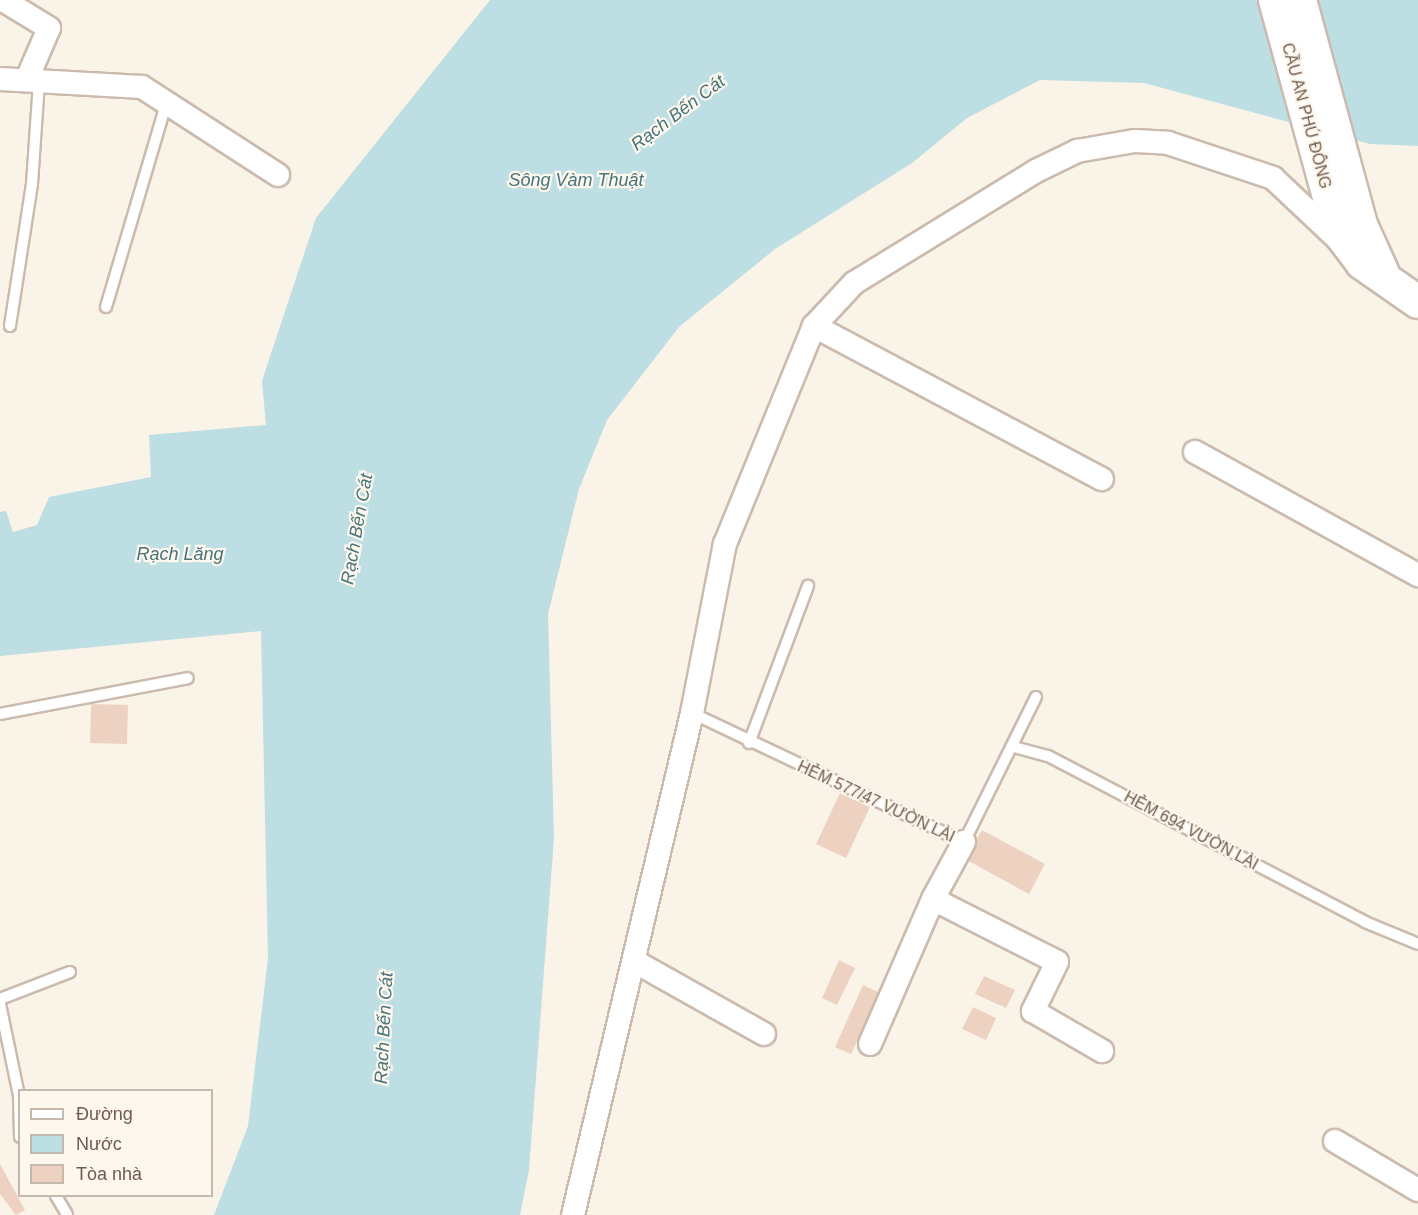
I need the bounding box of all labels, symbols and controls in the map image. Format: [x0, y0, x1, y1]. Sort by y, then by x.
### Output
street label: CẦU AN PHÚ ĐÔNG [1277, 41, 1335, 191]
water label: Rạch Bến Cát [627, 71, 729, 155]
water label: Sông Vàm Thuật [508, 169, 644, 191]
water label: Rạch Bến Cát [337, 472, 377, 586]
water label: Rạch Lăng [136, 543, 224, 565]
street label: HẺM 577/47 VƯỜN LÀI [794, 757, 958, 847]
street label: HẺM 694 VƯỜN LÀI [1121, 787, 1261, 875]
water label: Rạch Bến Cát [370, 971, 398, 1085]
legend [18, 1089, 213, 1197]
text: Đường [76, 1104, 133, 1124]
text: Nước [76, 1134, 122, 1154]
text: Tòa nhà [76, 1164, 142, 1184]

